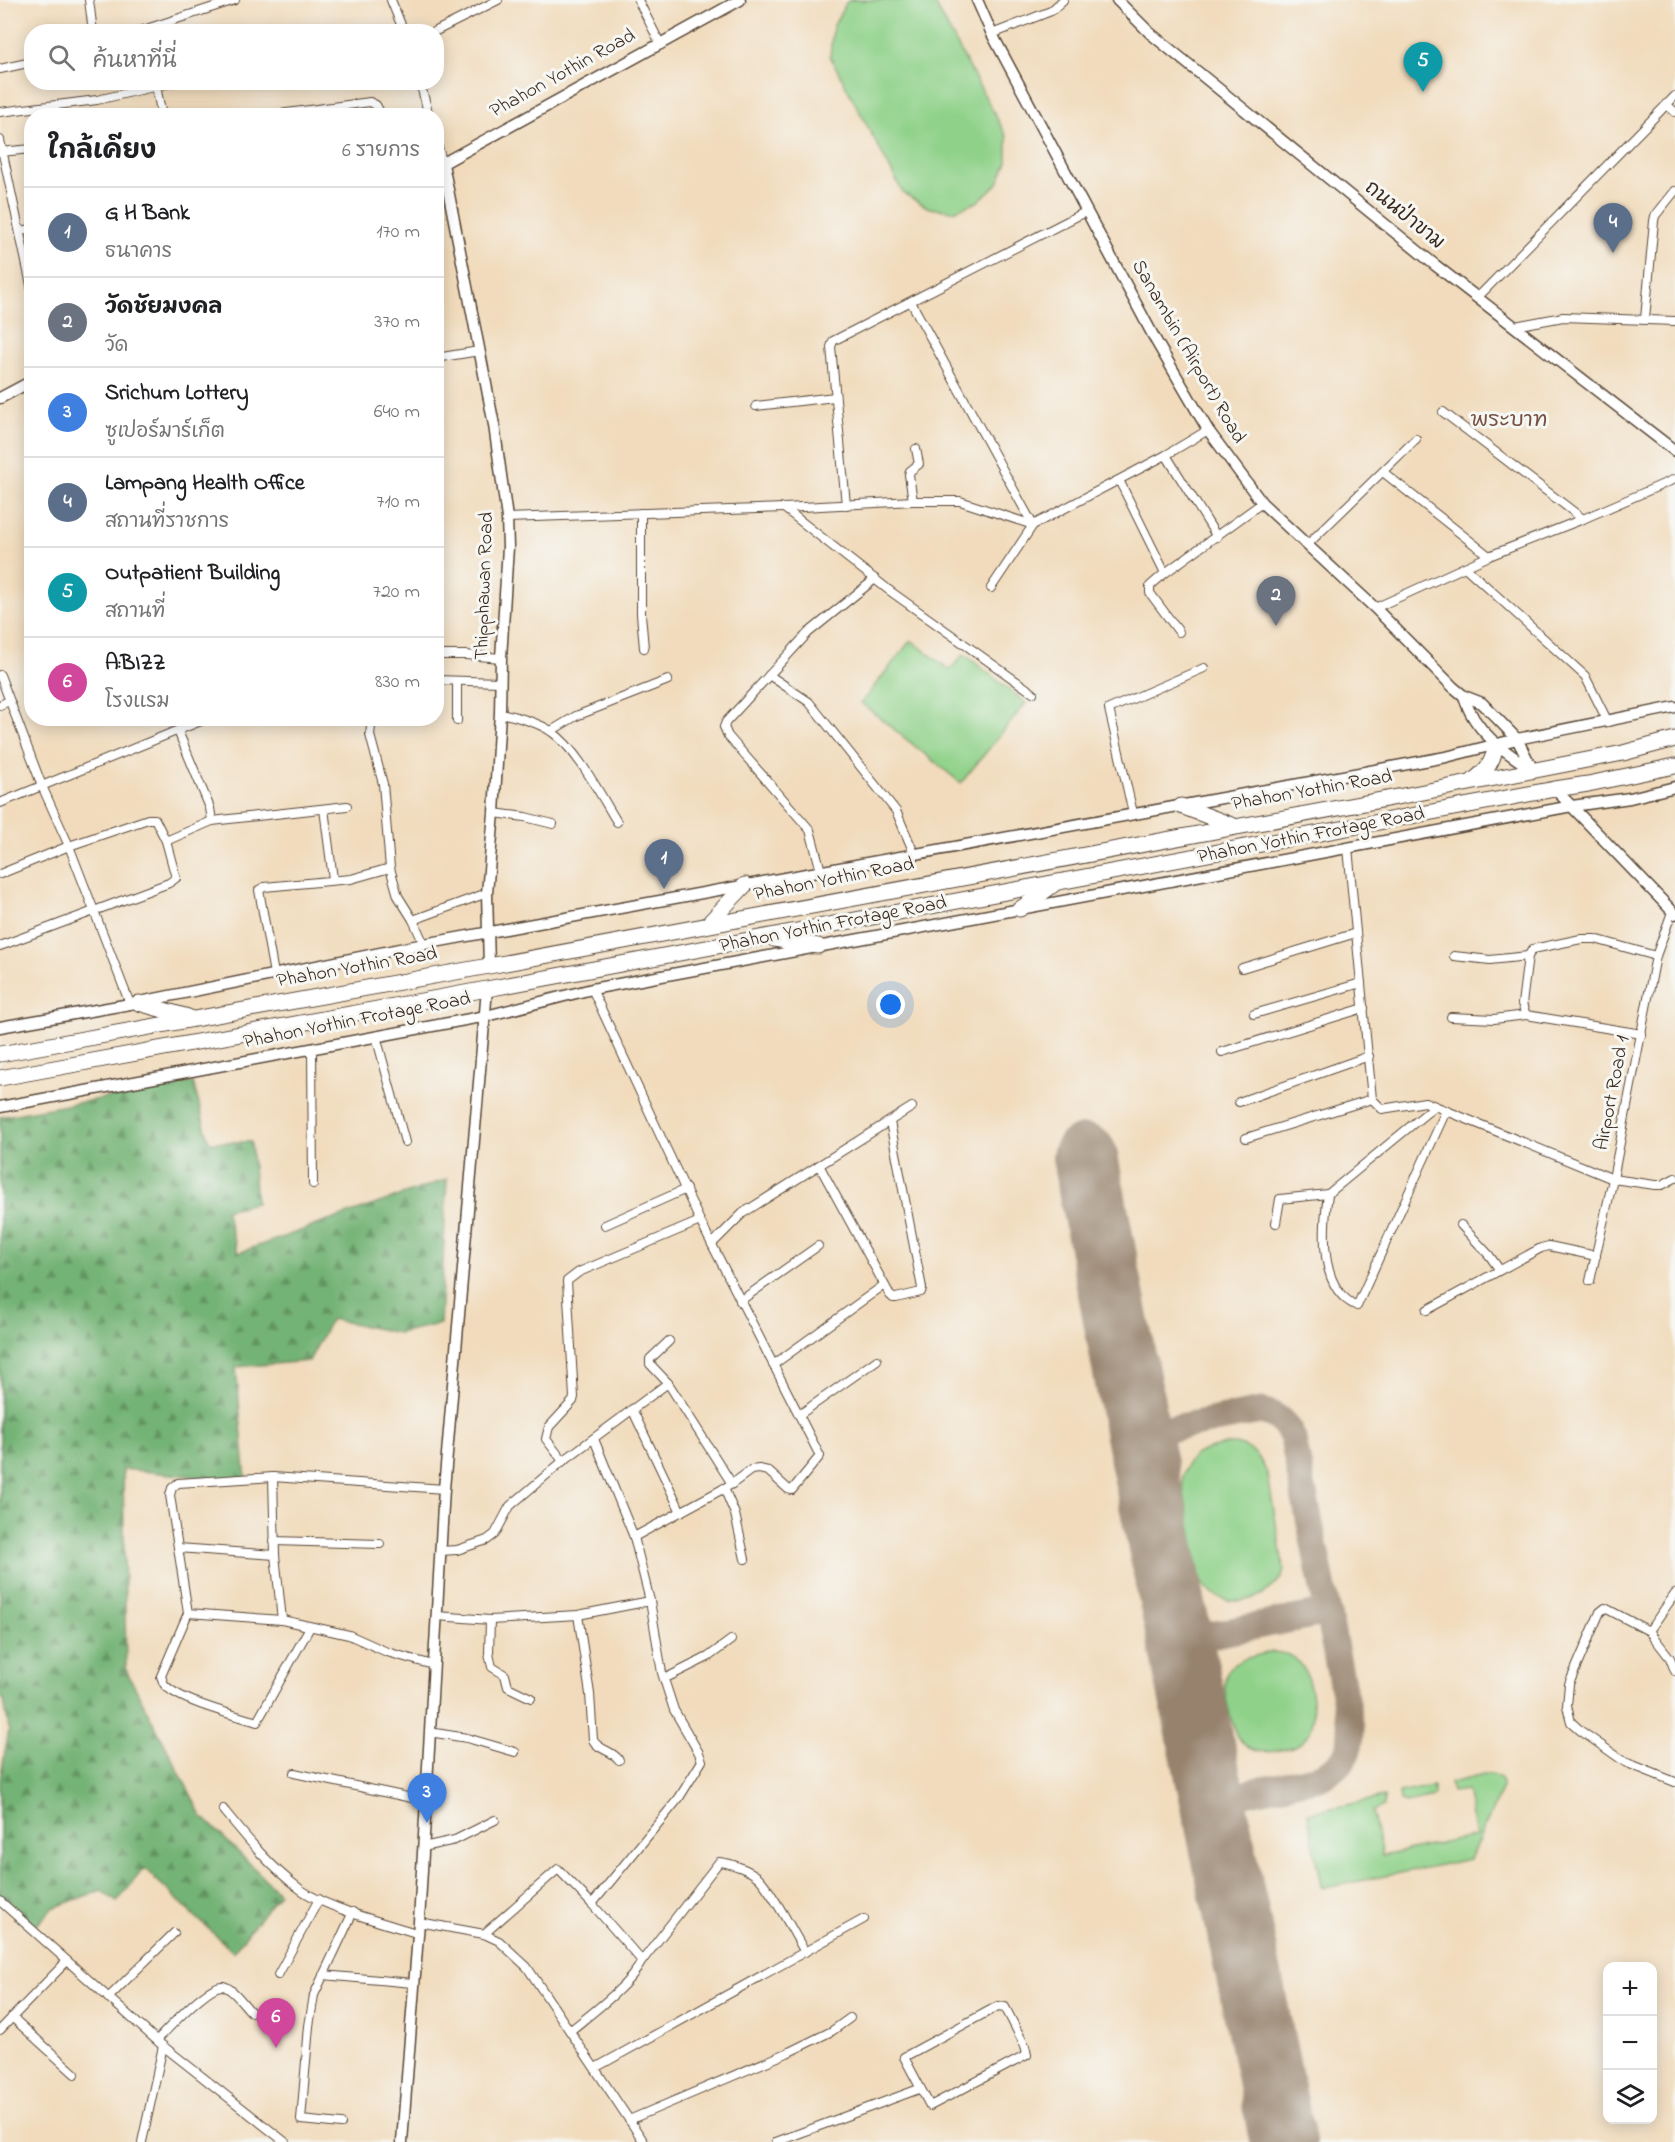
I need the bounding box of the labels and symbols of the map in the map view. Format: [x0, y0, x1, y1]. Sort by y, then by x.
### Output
street label: Phahon Yothin Road [485, 22, 641, 126]
pin: 5 [1404, 42, 1442, 92]
street label: ถนนป่าขาม [1358, 174, 1451, 257]
pin: 4 [1594, 204, 1632, 253]
street label: Sanambin (Airport) Road [1123, 255, 1253, 449]
district label: พระบาท [1470, 406, 1548, 436]
street label: Thipphawan Road [468, 511, 502, 661]
pin: 2 [1256, 576, 1296, 626]
street label: Phahon Yothin Road [1229, 763, 1395, 819]
street label: Phahon Yothin Frotage Road [1195, 800, 1427, 873]
pin: 1 [644, 840, 684, 889]
street label: Phahon Yothin Road [751, 850, 917, 910]
street label: Phahon Yothin Frotage Road [717, 889, 949, 962]
street label: Phahon Yothin Road [274, 940, 440, 996]
street label: Phahon Yothin Frotage Road [241, 985, 473, 1058]
your location [876, 990, 905, 1019]
street label: Airport Road 1 [1588, 1033, 1638, 1153]
pin: 3 [408, 1774, 446, 1823]
pin: 6 [256, 1998, 296, 2048]

